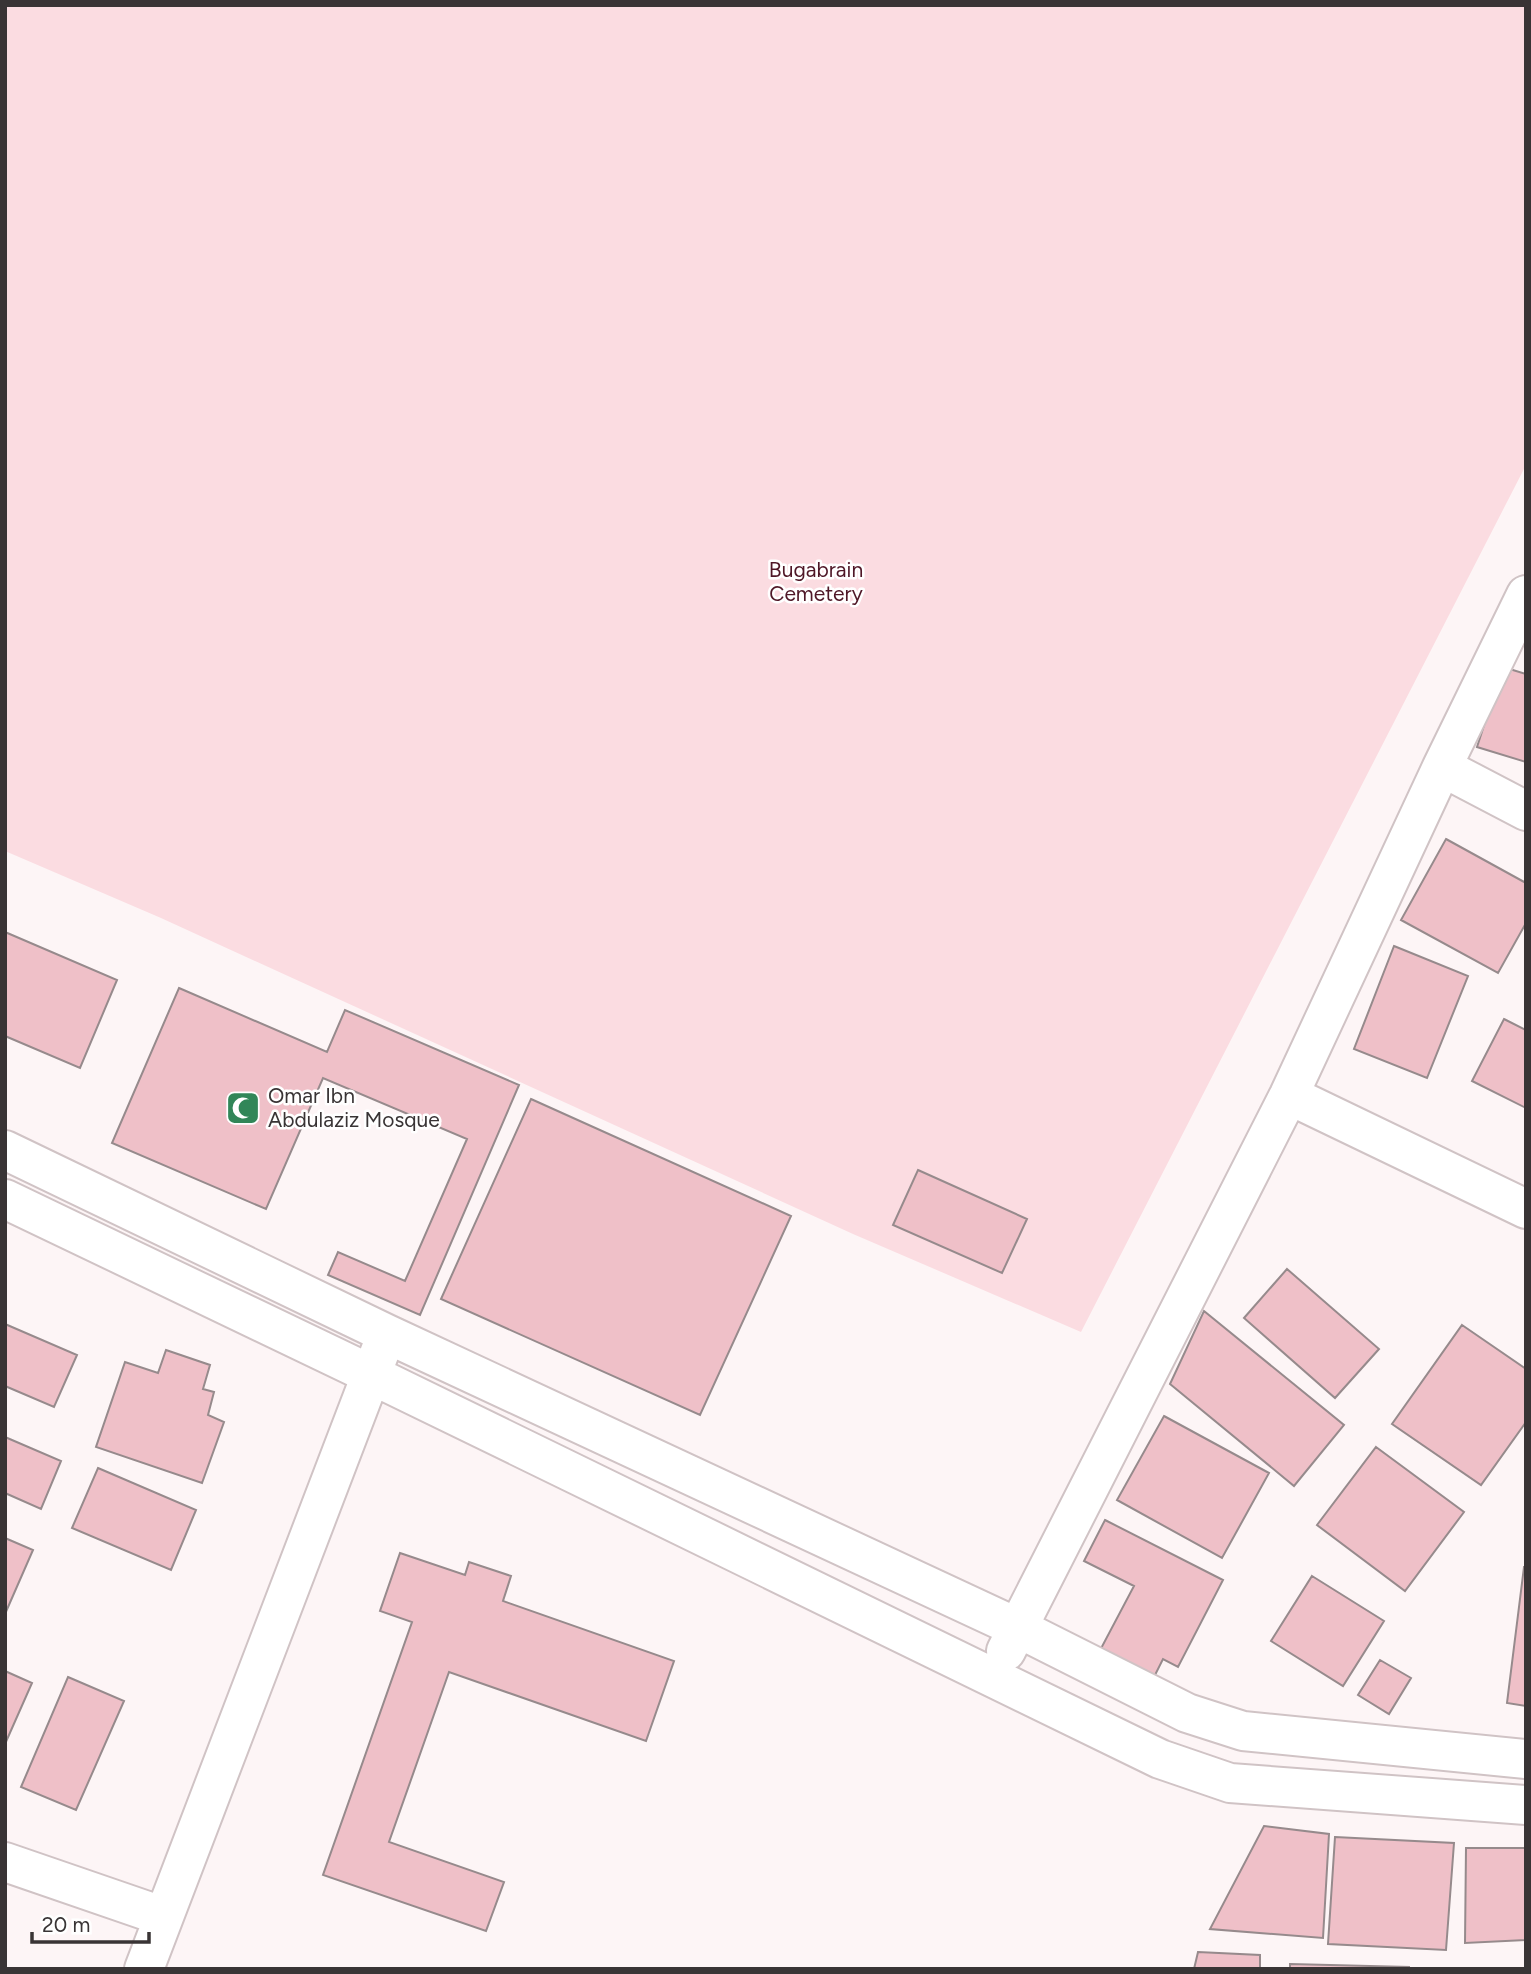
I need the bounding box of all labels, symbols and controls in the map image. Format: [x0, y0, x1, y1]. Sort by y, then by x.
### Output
park label: Bugabrain Cemetery [769, 557, 863, 606]
place label: Omar Ibn Abdulaziz Mosque [268, 1083, 440, 1132]
mosque icon: Omar Ibn Abdulaziz Mosque [224, 1089, 262, 1127]
scale bar [32, 1900, 149, 1944]
text: 20 m [42, 1912, 90, 1937]

